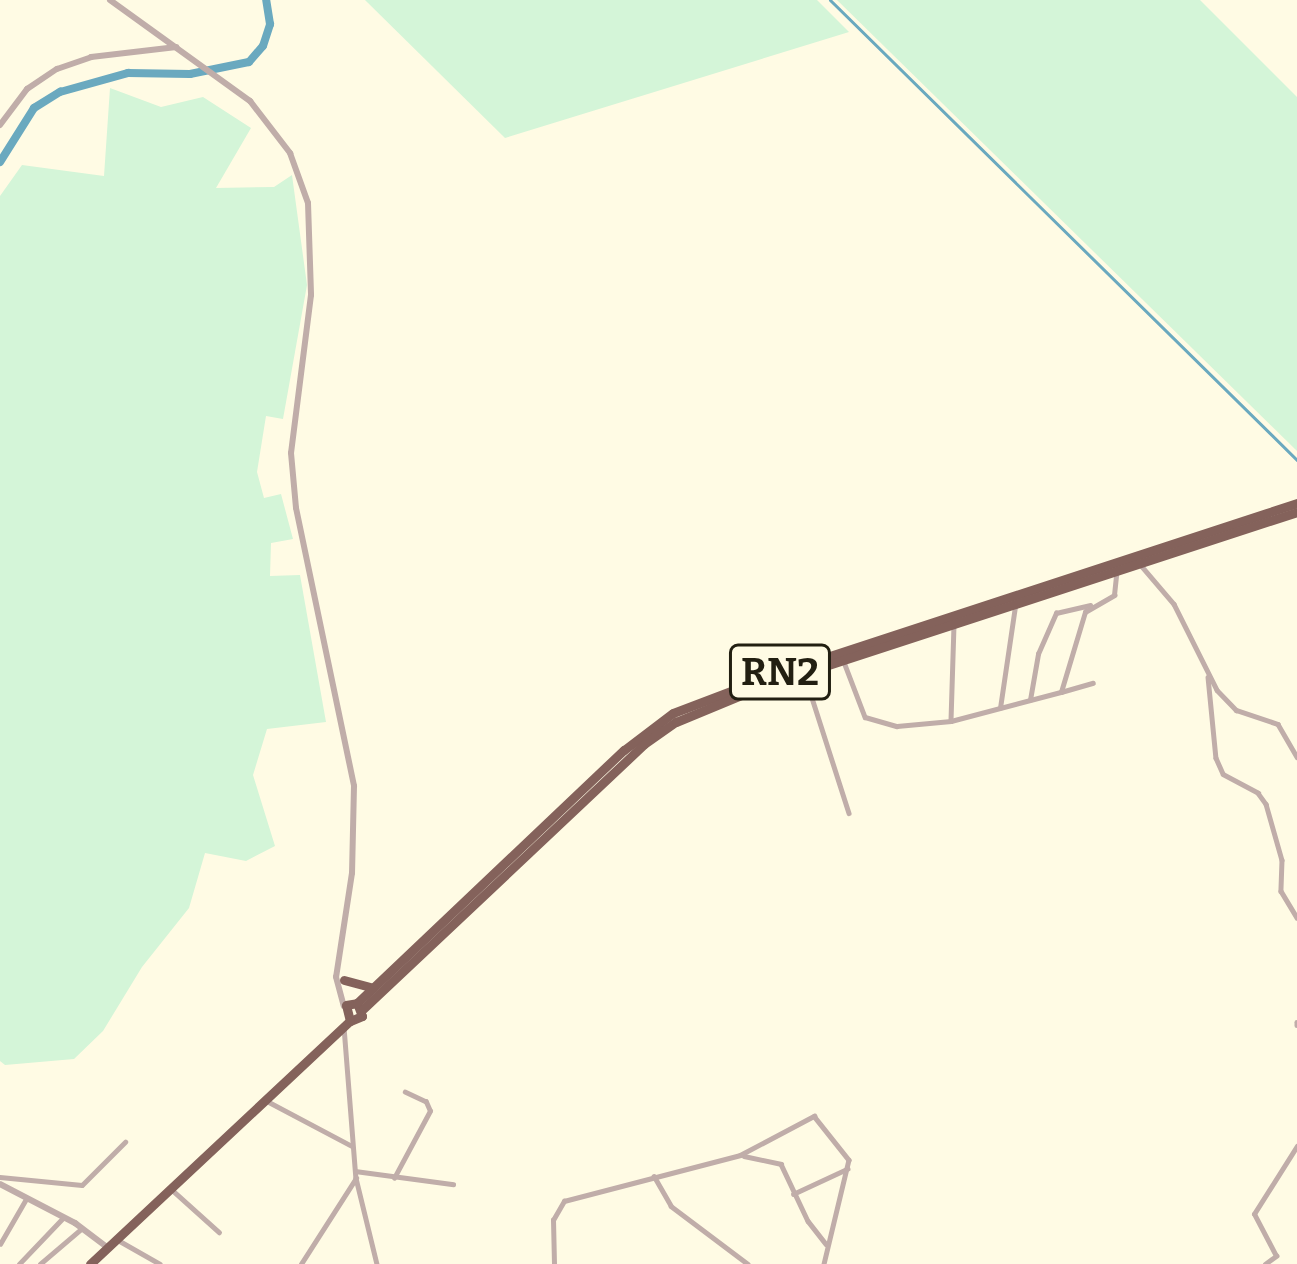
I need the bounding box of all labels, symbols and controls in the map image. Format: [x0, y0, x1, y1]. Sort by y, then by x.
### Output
road number: RN2 [726, 639, 834, 705]

